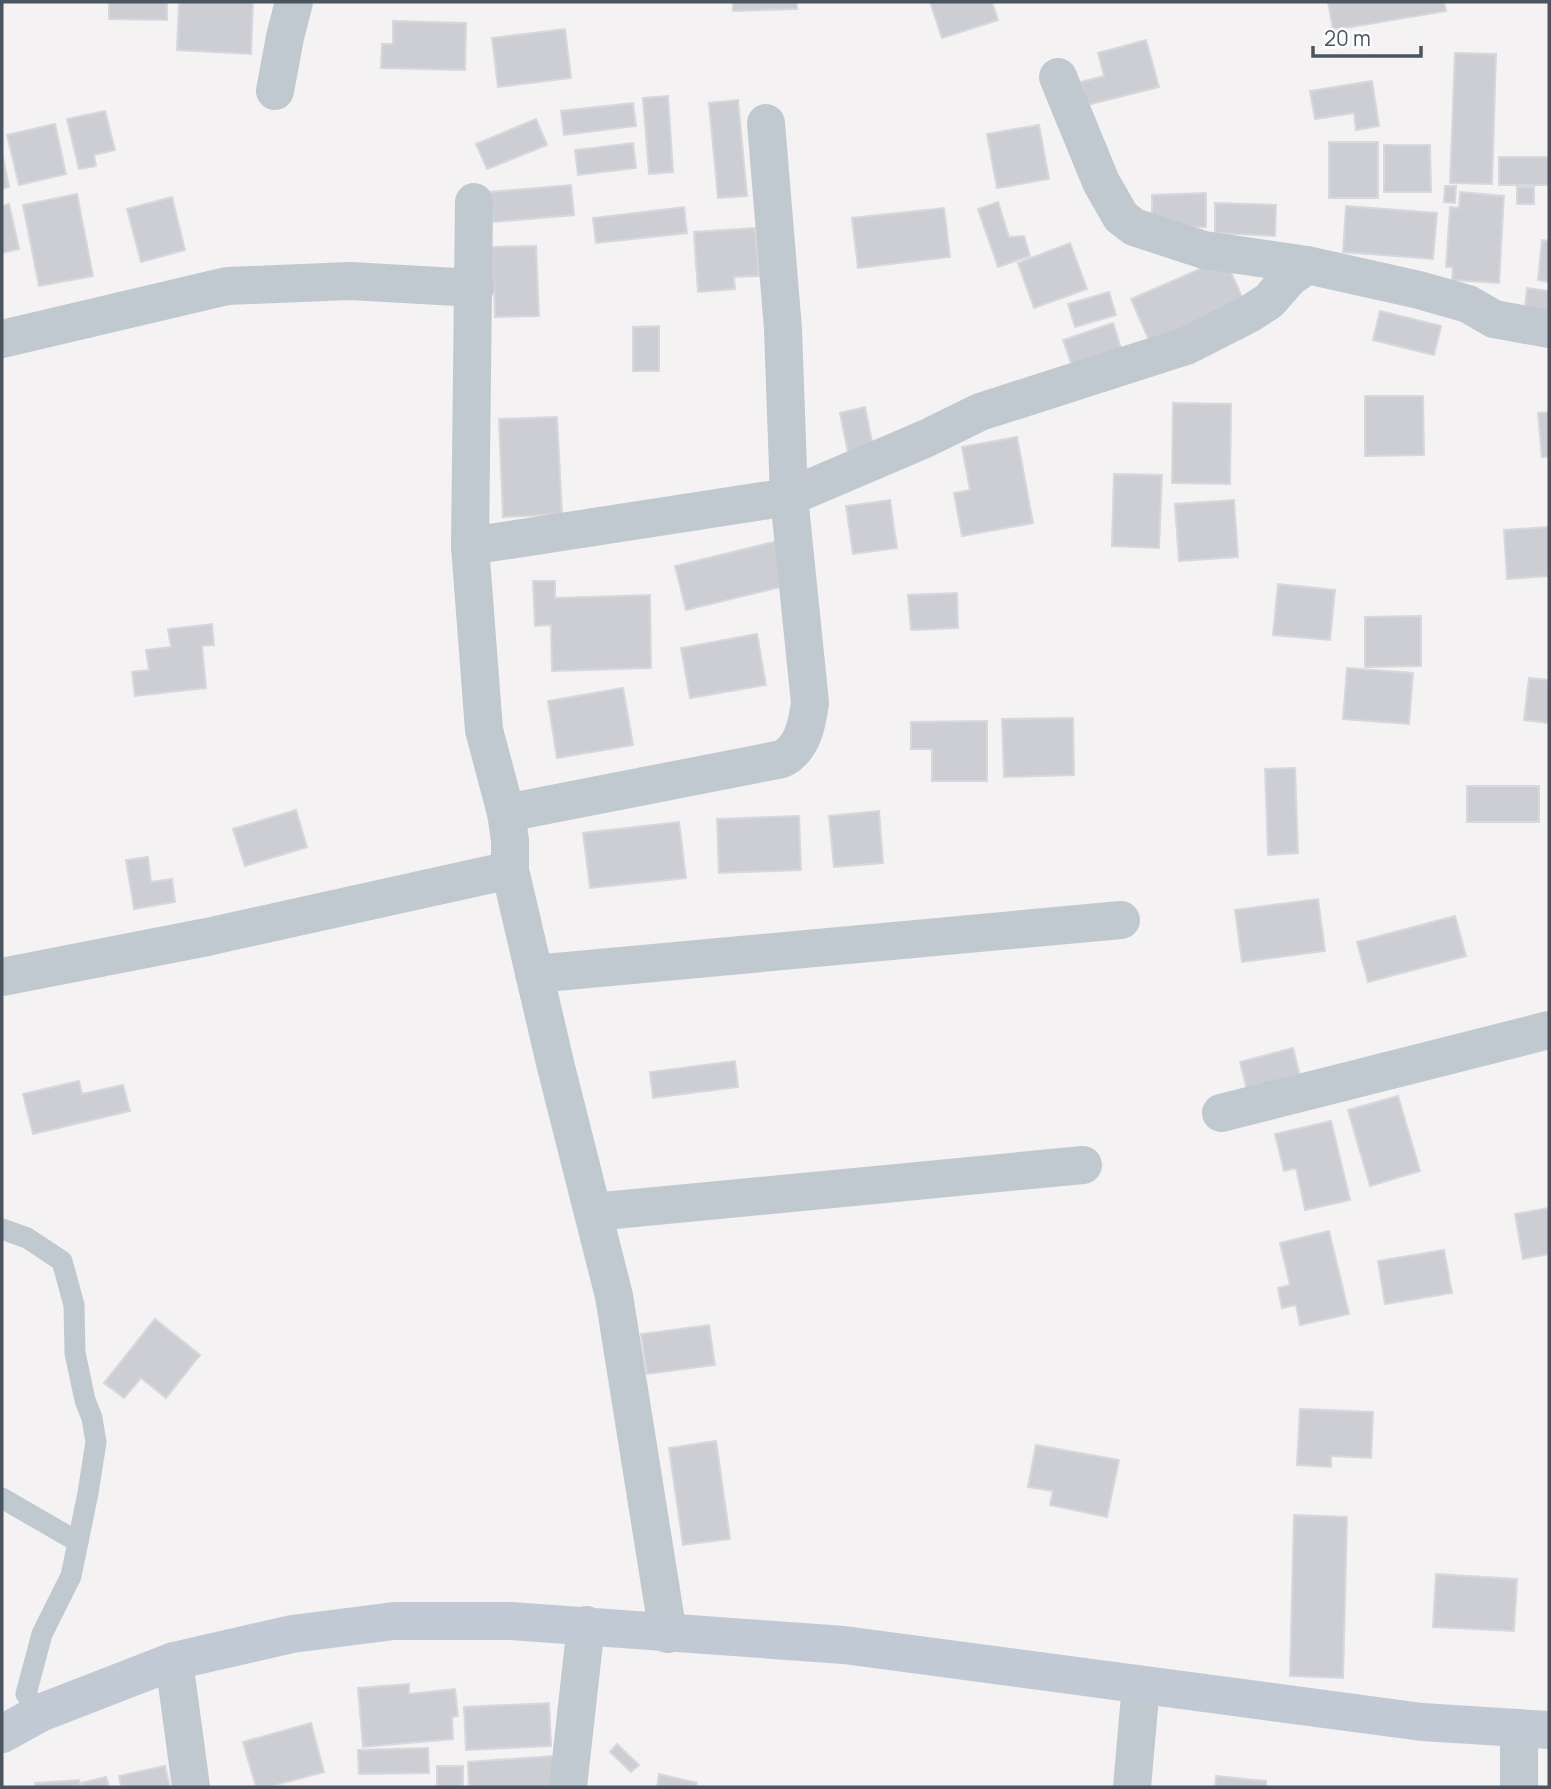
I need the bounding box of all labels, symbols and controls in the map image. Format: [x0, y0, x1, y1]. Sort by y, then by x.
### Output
scale bar [1313, 14, 1422, 58]
text: 20 m [1324, 24, 1371, 52]

